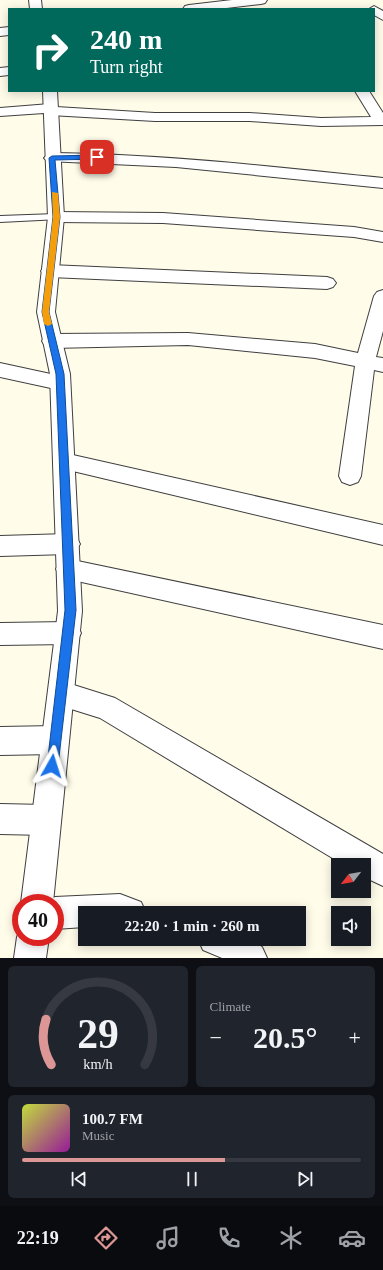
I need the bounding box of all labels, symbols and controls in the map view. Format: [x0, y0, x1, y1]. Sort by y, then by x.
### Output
icon: right [24, 24, 76, 76]
text: 240 m [90, 24, 162, 55]
text: Turn right [90, 57, 163, 77]
pin [80, 140, 114, 174]
icon: arrive [86, 146, 108, 168]
position arrow [31, 745, 73, 787]
north arrow [331, 858, 371, 898]
map controls [331, 858, 371, 946]
speed limit sign: 40 [12, 894, 64, 946]
button: sound [331, 906, 371, 946]
text: 22:20 · 1 min · 260 m [125, 918, 260, 934]
text: Climate [210, 999, 251, 1014]
text: 29 [77, 1010, 119, 1056]
text: 20.5° [253, 1021, 318, 1054]
text: − [210, 1025, 222, 1050]
text: + [349, 1025, 361, 1050]
text: km/h [83, 1055, 112, 1071]
text: 100.7 FM [82, 1111, 143, 1127]
text: Music [82, 1128, 115, 1143]
icon: previous [68, 1168, 90, 1190]
icon: pause [181, 1168, 203, 1190]
icon: next [294, 1168, 316, 1190]
icon: directions [92, 1224, 120, 1252]
icon: music [154, 1224, 182, 1252]
icon: phone [215, 1224, 243, 1252]
icon: climate [277, 1224, 305, 1252]
icon: car [338, 1224, 366, 1252]
text: 22:19 [17, 1228, 59, 1248]

